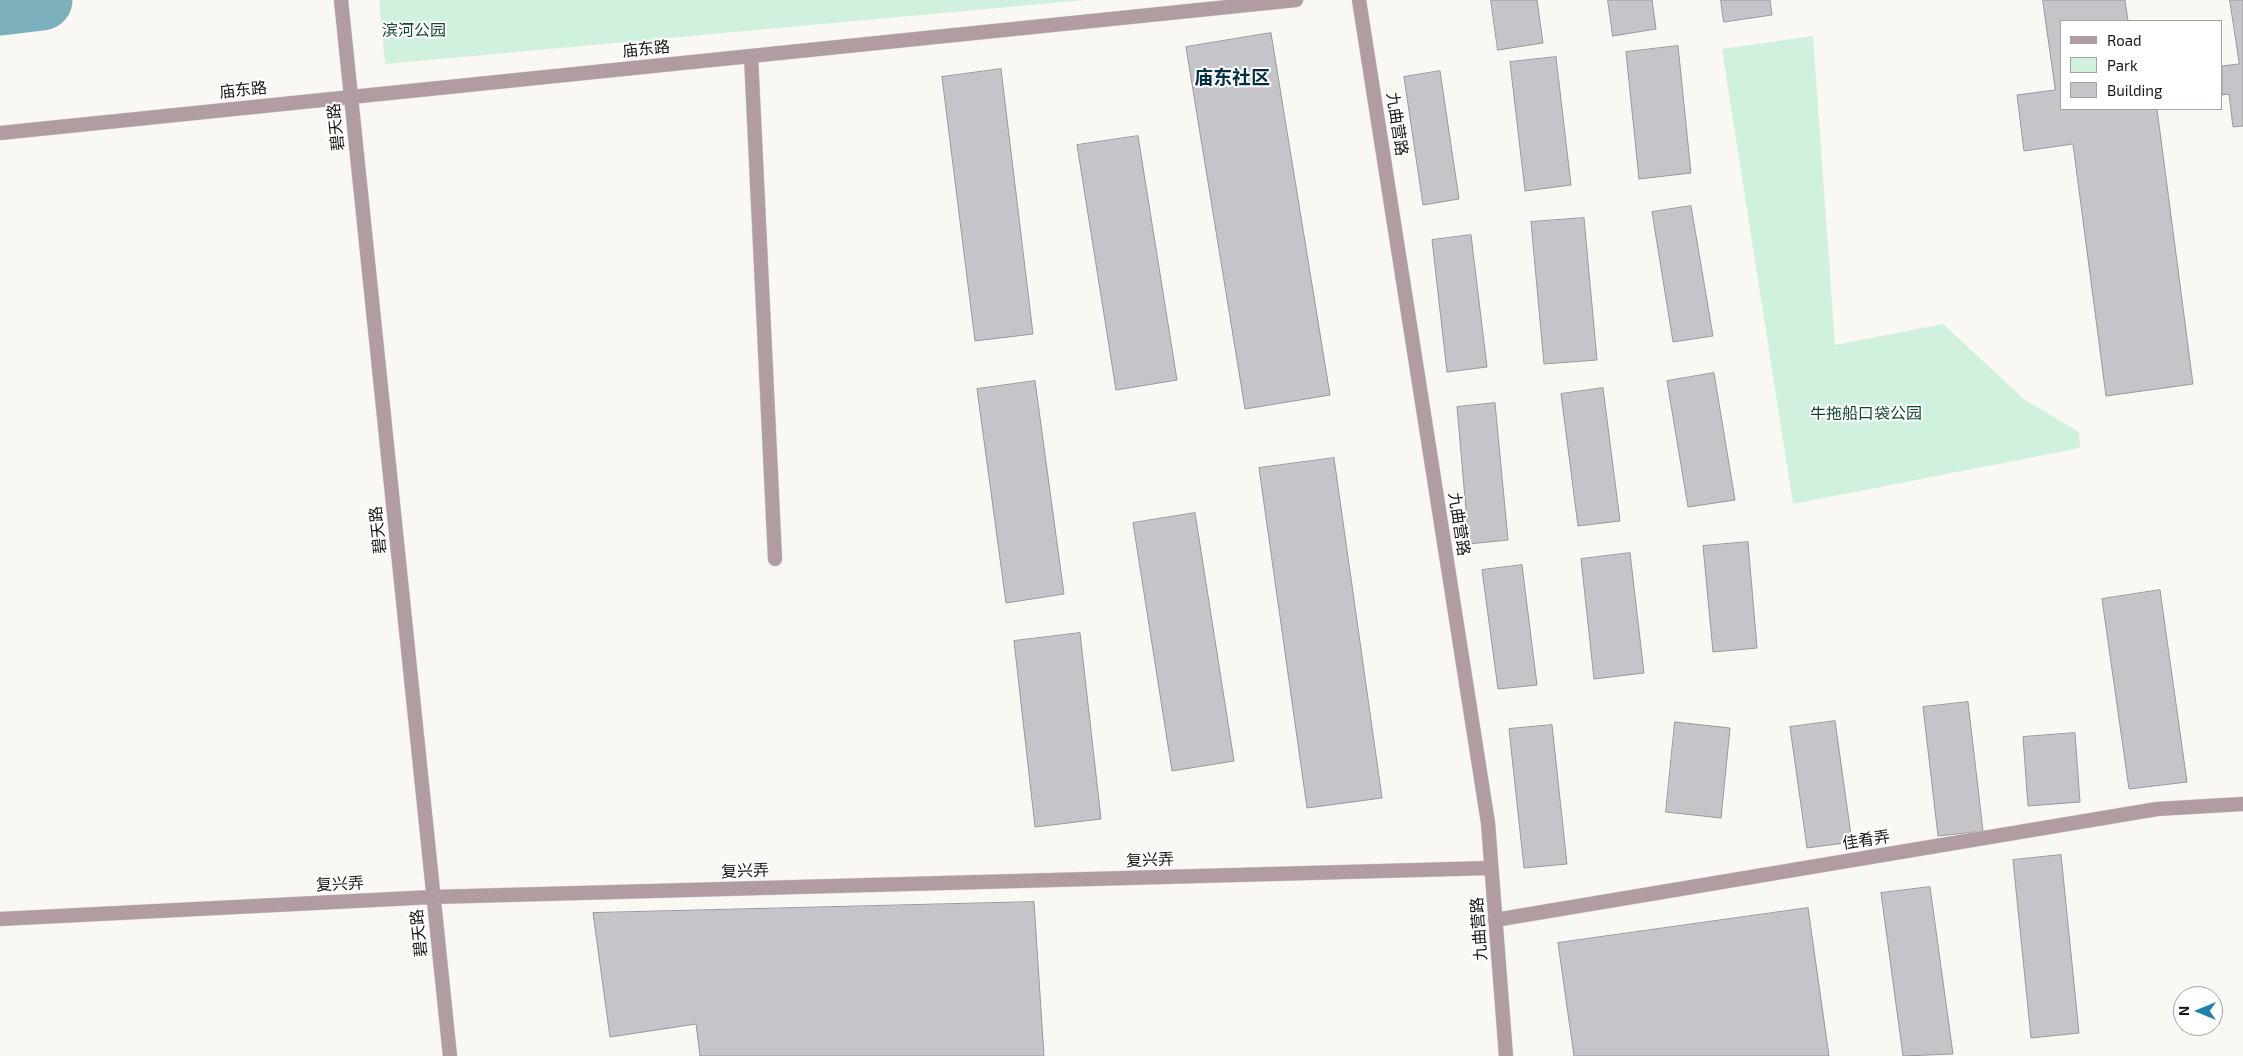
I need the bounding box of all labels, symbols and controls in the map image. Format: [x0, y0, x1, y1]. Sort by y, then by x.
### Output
legend [2060, 20, 2223, 110]
park label: 滨河公园 [382, 21, 446, 41]
text: Road [2107, 31, 2142, 49]
street label: 庙东路 [621, 37, 671, 61]
text: Park [2107, 56, 2138, 74]
district label: 庙东社区 [1194, 67, 1270, 89]
street label: 庙东路 [218, 78, 268, 102]
text: Building [2107, 81, 2162, 99]
street label: 九曲营路 [1383, 91, 1411, 157]
street label: 碧天路 [324, 102, 348, 152]
park label: 牛拖船口袋公园 [1810, 404, 1922, 424]
street label: 九曲营路 [1445, 491, 1473, 557]
street label: 碧天路 [366, 505, 390, 555]
street label: 佳肴弄 [1841, 827, 1891, 853]
street label: 复兴弄 [1126, 850, 1174, 870]
street label: 复兴弄 [721, 861, 769, 881]
street label: 复兴弄 [316, 873, 364, 895]
street label: 九曲营路 [1467, 896, 1491, 962]
street label: 碧天路 [407, 908, 431, 958]
north arrow [2173, 986, 2223, 1036]
text: N [2175, 1006, 2192, 1016]

